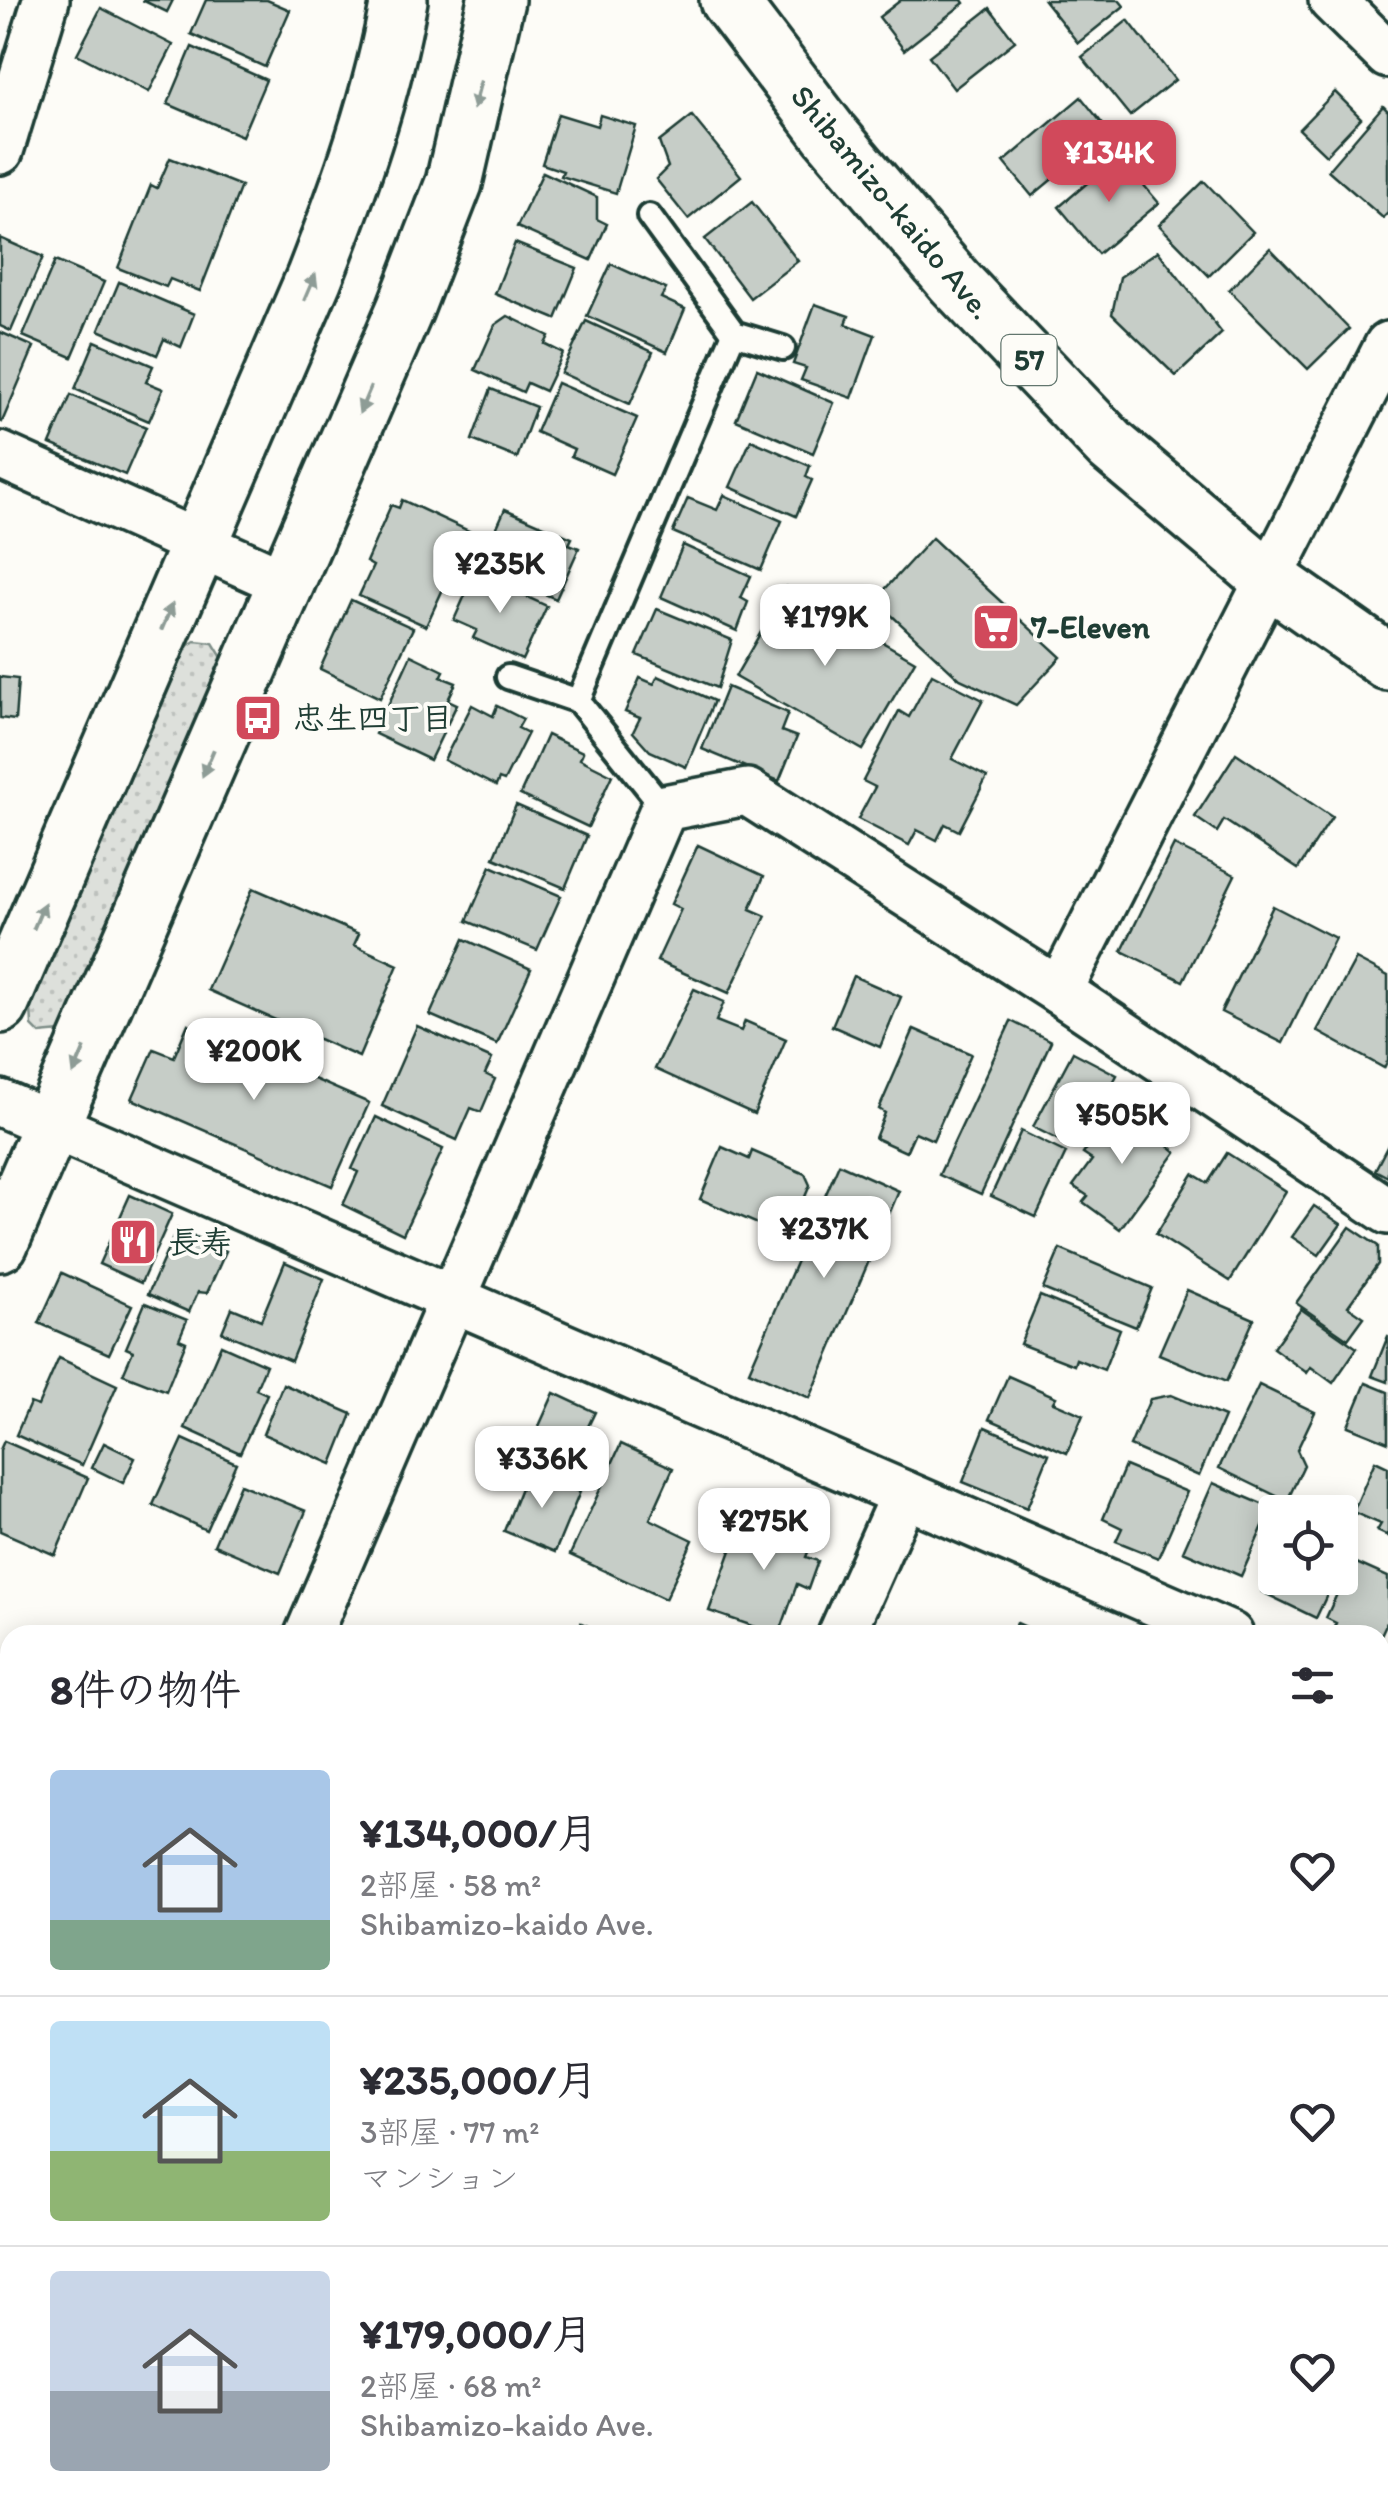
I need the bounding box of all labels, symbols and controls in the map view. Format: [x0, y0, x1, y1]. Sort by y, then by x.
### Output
street label: Shibamizo-kaido Ave. [783, 77, 1001, 327]
one-way arrow [468, 80, 484, 111]
pin: ¥134K [1039, 120, 1179, 205]
text: ¥134K [1064, 133, 1154, 171]
one-way arrow [302, 272, 318, 302]
road number: 57 [1002, 335, 1056, 385]
one-way arrow [357, 385, 373, 415]
pin: ¥235K [430, 531, 570, 616]
text: ¥235K [455, 544, 545, 582]
pin: ¥179K [755, 584, 895, 669]
text: ¥179K [782, 597, 868, 635]
supermarket icon: 7-Eleven [970, 601, 1022, 653]
one-way arrow [159, 602, 175, 632]
place label: 7-Eleven [1030, 608, 1151, 646]
bus stop icon: 忠生四丁目 [232, 692, 284, 744]
place label: 忠生四丁目 [293, 699, 453, 737]
one-way arrow [200, 748, 216, 777]
one-way arrow [31, 901, 47, 931]
pin: ¥200K [184, 1018, 324, 1103]
text: ¥200K [207, 1031, 301, 1069]
one-way arrow [71, 1046, 87, 1076]
pin: ¥505K [1052, 1082, 1192, 1167]
text: ¥505K [1076, 1095, 1168, 1133]
pin: ¥237K [754, 1196, 894, 1281]
text: ¥237K [780, 1209, 868, 1247]
restaurant icon: 長寿 [107, 1216, 159, 1268]
place label: 長寿 [168, 1223, 232, 1261]
pin: ¥336K [472, 1426, 612, 1511]
text: ¥336K [497, 1439, 587, 1477]
pin: ¥275K [694, 1488, 834, 1573]
map controls [1258, 1495, 1358, 1595]
button: locate [1258, 1495, 1358, 1595]
text: ¥275K [720, 1501, 808, 1539]
icon: filters [1285, 1658, 1340, 1713]
text: 8件の物件 [50, 1664, 241, 1715]
text: ¥134,000/月 [360, 1807, 598, 1858]
icon: home [130, 1810, 250, 1930]
icon: heart [1285, 1843, 1340, 1898]
text: 2部屋 · 58 m² [360, 1866, 541, 1904]
text: Shibamizo-kaido Ave. [360, 1905, 654, 1943]
text: ¥235,000/月 [360, 2054, 598, 2105]
icon: home [130, 2061, 250, 2181]
icon: heart [1285, 2094, 1340, 2149]
text: 3部屋 · 77 m² [360, 2113, 539, 2151]
text: マンション [360, 2159, 519, 2197]
text: ¥179,000/月 [360, 2308, 593, 2359]
icon: home [130, 2311, 250, 2431]
icon: heart [1285, 2344, 1340, 2399]
text: 2部屋 · 68 m² [360, 2367, 541, 2405]
text: Shibamizo-kaido Ave. [360, 2406, 654, 2444]

